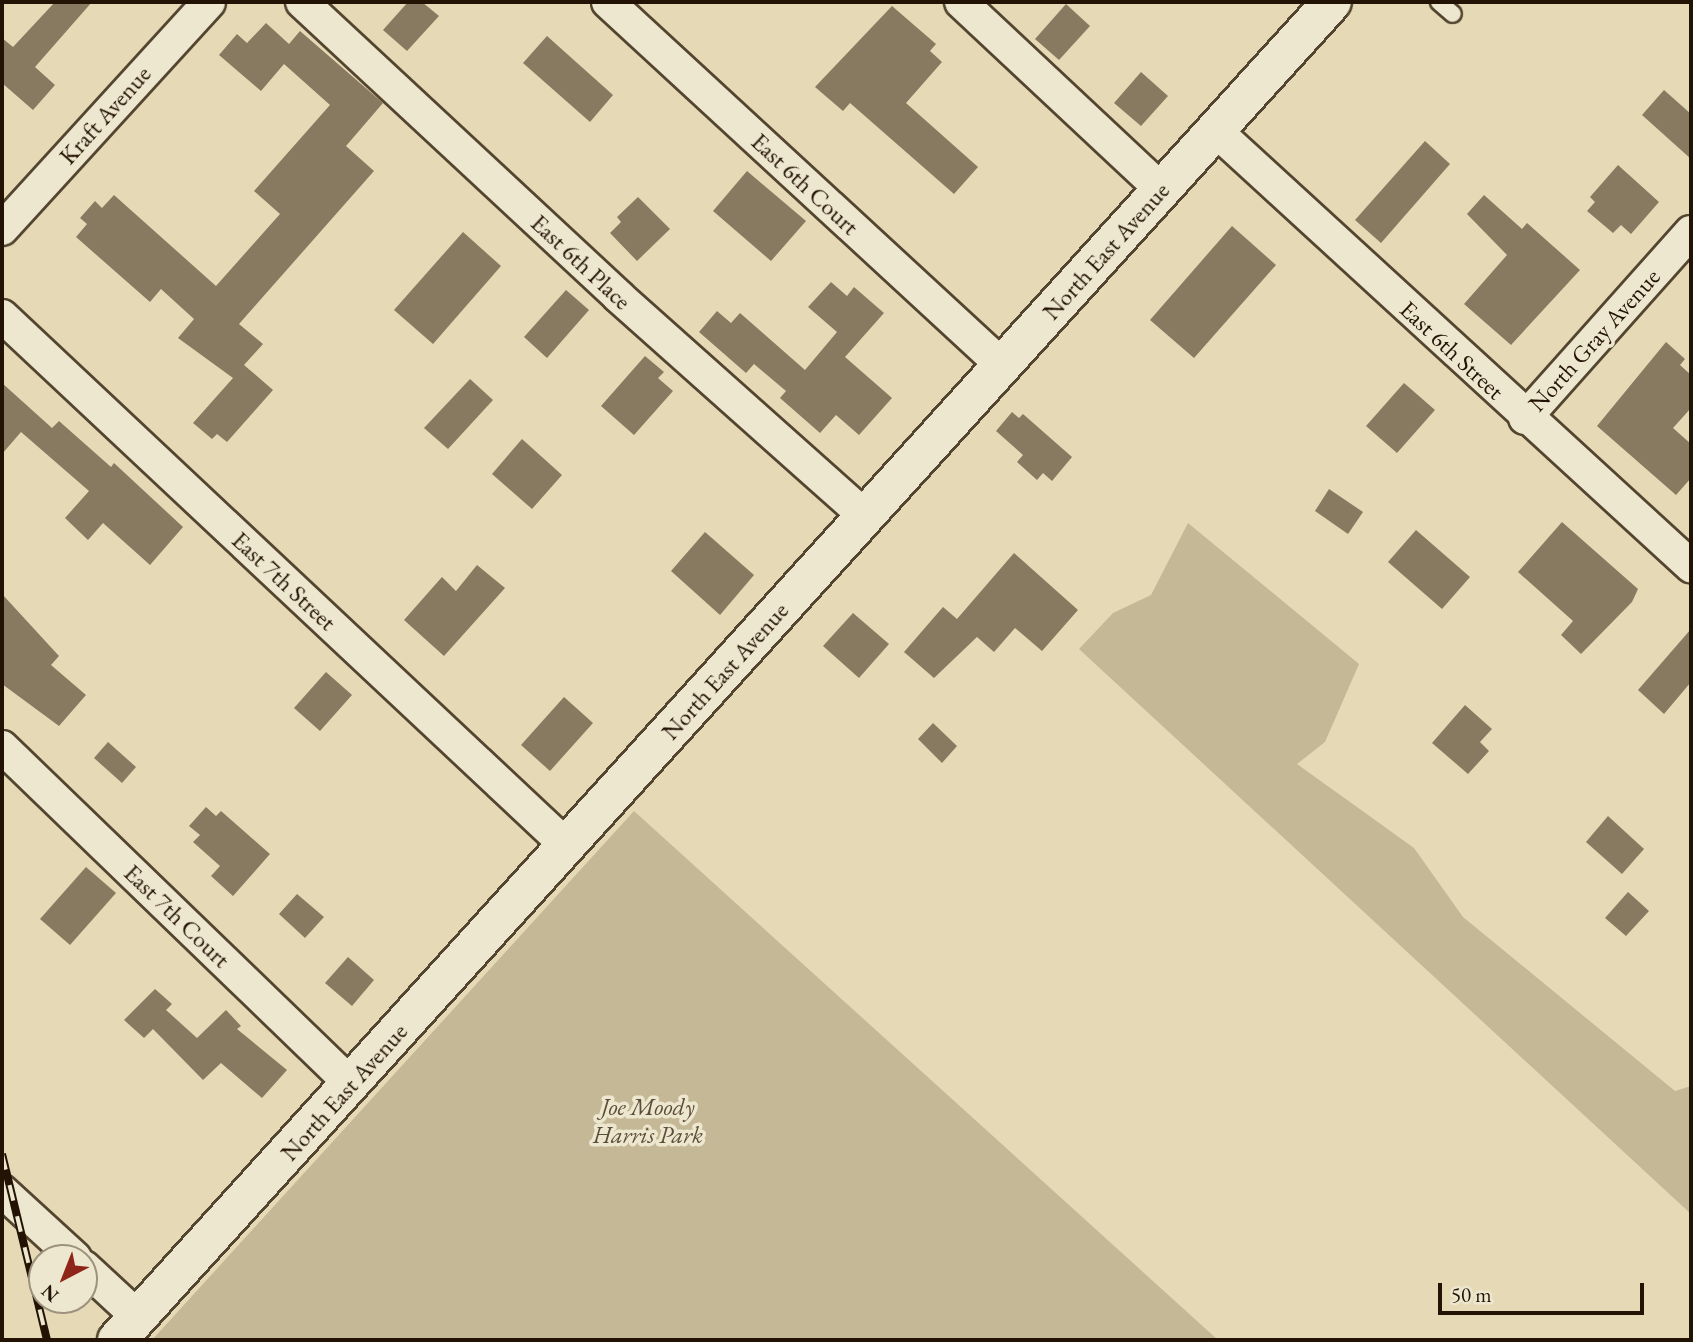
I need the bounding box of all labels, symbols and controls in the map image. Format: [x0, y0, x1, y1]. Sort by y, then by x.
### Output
street label: Kraft Avenue [53, 60, 157, 170]
street label: East 6th Court [745, 127, 865, 241]
street label: North East Avenue [1037, 176, 1175, 326]
street label: East 6th Place [525, 208, 637, 316]
street label: North Gray Avenue [1522, 263, 1666, 417]
street label: East 6th Street [1394, 295, 1510, 405]
street label: East 7th Street [226, 526, 342, 636]
street label: North East Avenue [656, 596, 794, 746]
street label: East 7th Court [118, 858, 236, 974]
street label: North East Avenue [275, 1017, 413, 1167]
park label: Joe Moody Harris Park [593, 1093, 703, 1149]
north arrow [28, 1244, 98, 1314]
scale bar [1441, 1268, 1648, 1312]
text: N [36, 1279, 64, 1308]
text: 50 m [1451, 1281, 1492, 1308]

